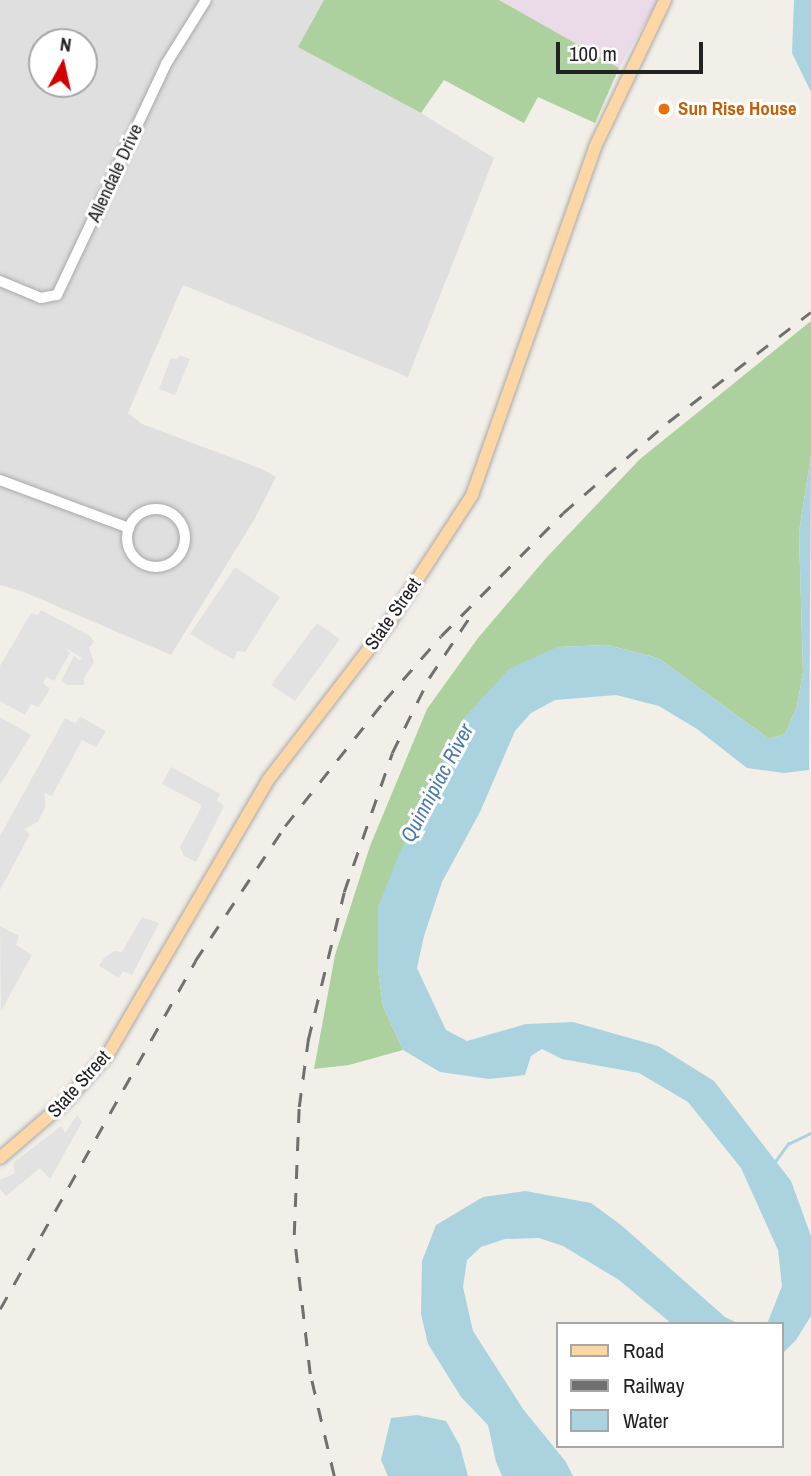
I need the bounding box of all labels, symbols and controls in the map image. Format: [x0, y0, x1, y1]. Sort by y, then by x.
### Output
north arrow [28, 28, 98, 98]
scale bar [559, 28, 706, 72]
text: N [58, 31, 73, 58]
text: 100 m [569, 39, 617, 68]
place label: Sun Rise House [678, 98, 797, 120]
marker: Sun Rise House [656, 101, 672, 117]
street label: Allendale Drive [82, 120, 148, 226]
street label: State Street [360, 574, 426, 654]
water label: Quinnipiac River [395, 720, 479, 846]
street label: State Street [43, 1046, 115, 1122]
legend [556, 1322, 783, 1448]
text: Road [623, 1336, 664, 1365]
text: Railway [623, 1371, 684, 1400]
text: Water [623, 1406, 668, 1435]

